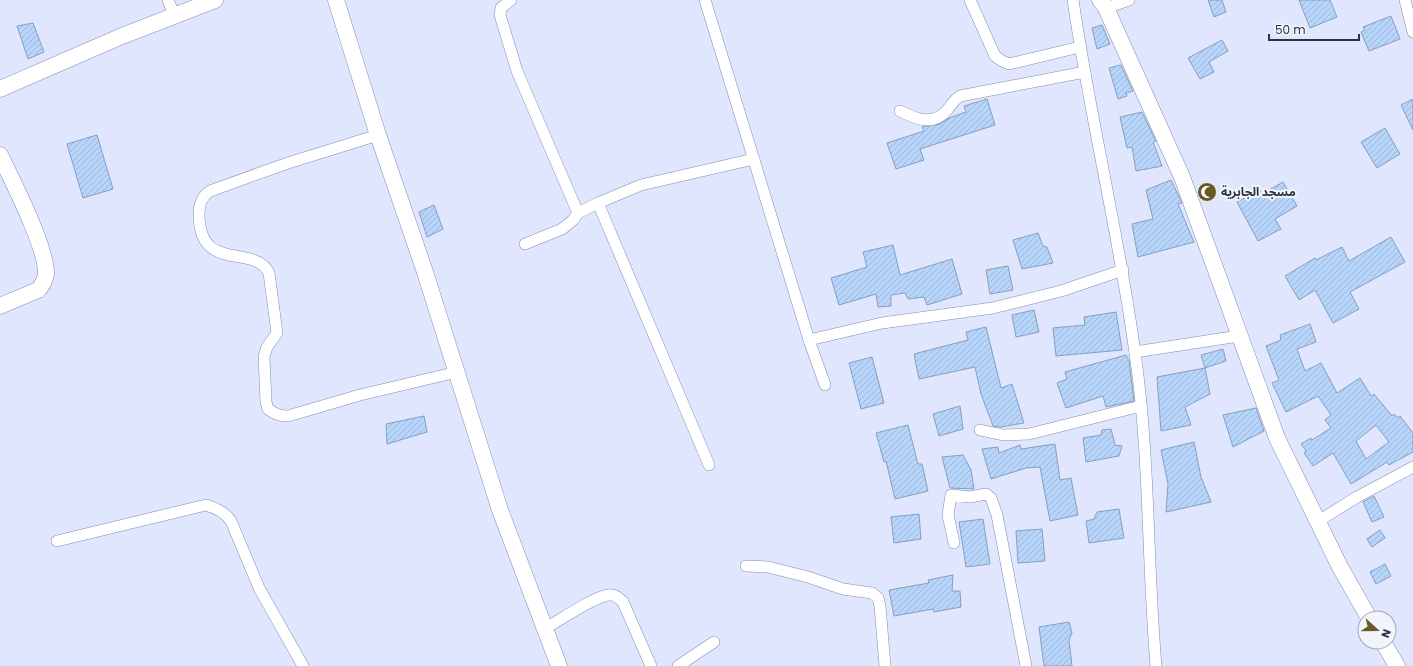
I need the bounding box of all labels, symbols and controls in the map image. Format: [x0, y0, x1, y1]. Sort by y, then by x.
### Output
scale bar [1269, 16, 1359, 42]
text: 50 m [1275, 21, 1306, 38]
mosque icon: مسجد الجابرية [1196, 181, 1218, 203]
place label: مسجد الجابرية [1221, 183, 1296, 200]
north arrow [1357, 610, 1397, 650]
text: N [1377, 627, 1395, 640]

